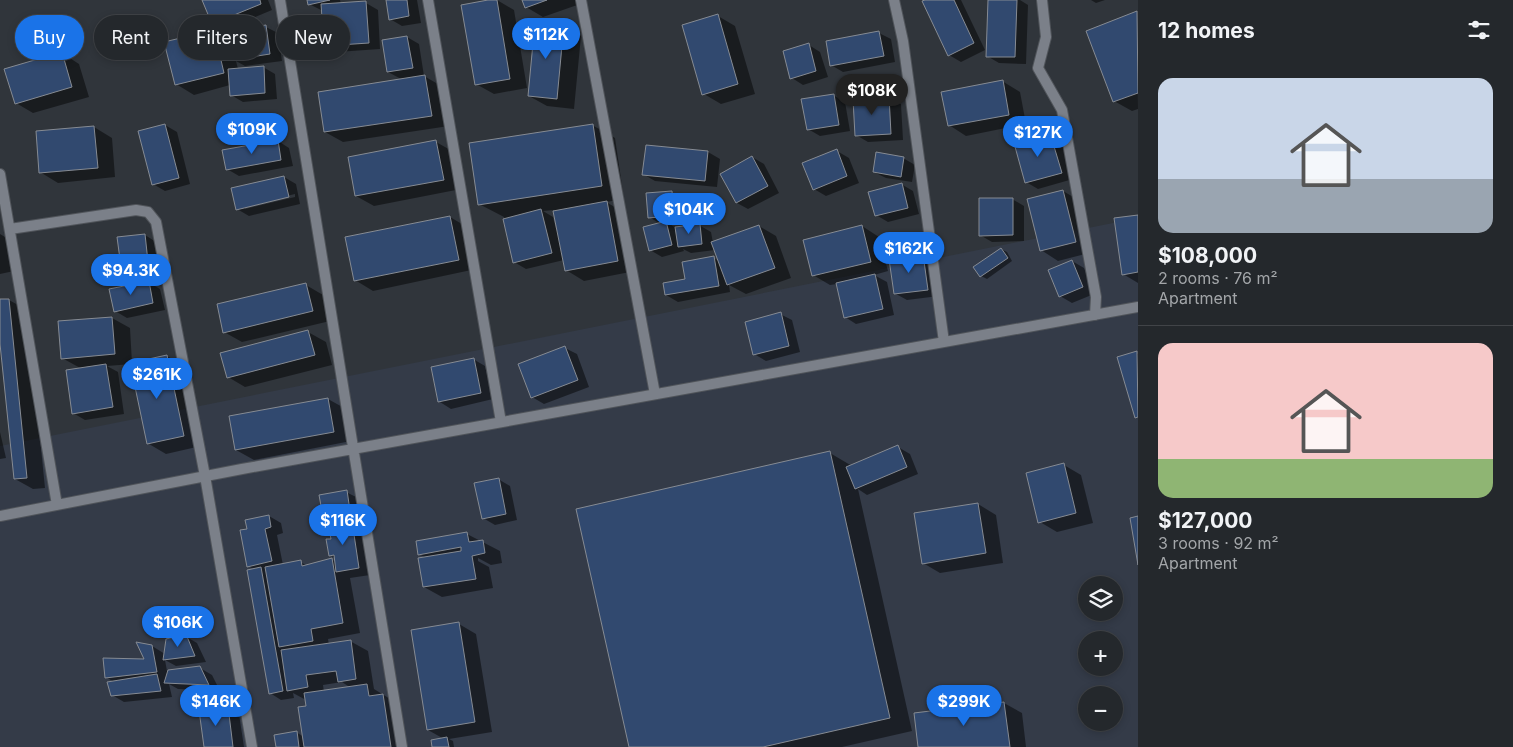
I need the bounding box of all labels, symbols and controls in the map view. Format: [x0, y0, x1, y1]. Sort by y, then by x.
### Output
chip: Buy [15, 15, 84, 60]
chip: Rent [94, 15, 168, 60]
chip: Filters [178, 15, 266, 60]
chip: New [276, 15, 350, 60]
icon: filters [1465, 16, 1493, 44]
pin: $112K [511, 18, 581, 60]
text: 12 homes [1158, 18, 1255, 43]
text: $112K [523, 24, 569, 44]
pin: $108K [837, 74, 907, 116]
text: $108K [847, 80, 897, 100]
icon: home [1281, 110, 1371, 200]
pin: $109K [217, 112, 287, 155]
pin: $127K [1003, 116, 1073, 158]
text: $109K [227, 119, 277, 139]
text: $127K [1014, 122, 1062, 142]
pin: $104K [654, 192, 724, 235]
text: $104K [664, 199, 714, 219]
pin: $162K [874, 232, 944, 274]
text: $162K [884, 238, 934, 258]
text: $108,000 [1158, 243, 1257, 268]
pin: $94.3K [90, 254, 172, 296]
text: $94.3K [102, 260, 160, 280]
text: 2 rooms · 76 m² [1158, 268, 1278, 288]
text: Apartment [1158, 288, 1238, 308]
pin: $261K [122, 358, 192, 400]
text: $261K [132, 364, 182, 384]
icon: home [1281, 376, 1371, 466]
pin: $116K [308, 504, 378, 546]
text: $127,000 [1158, 508, 1253, 533]
text: $116K [320, 510, 366, 530]
text: 3 rooms · 92 m² [1158, 533, 1279, 553]
text: Apartment [1158, 553, 1238, 573]
map controls [1078, 576, 1123, 731]
button: layers [1078, 576, 1123, 621]
pin: $106K [143, 606, 213, 648]
text: $106K [153, 612, 203, 632]
button: + [1078, 631, 1123, 676]
pin: $146K [181, 684, 251, 727]
pin: $299K [929, 684, 999, 727]
button: − [1078, 686, 1123, 731]
text: $146K [191, 691, 241, 711]
text: $299K [938, 691, 990, 711]

